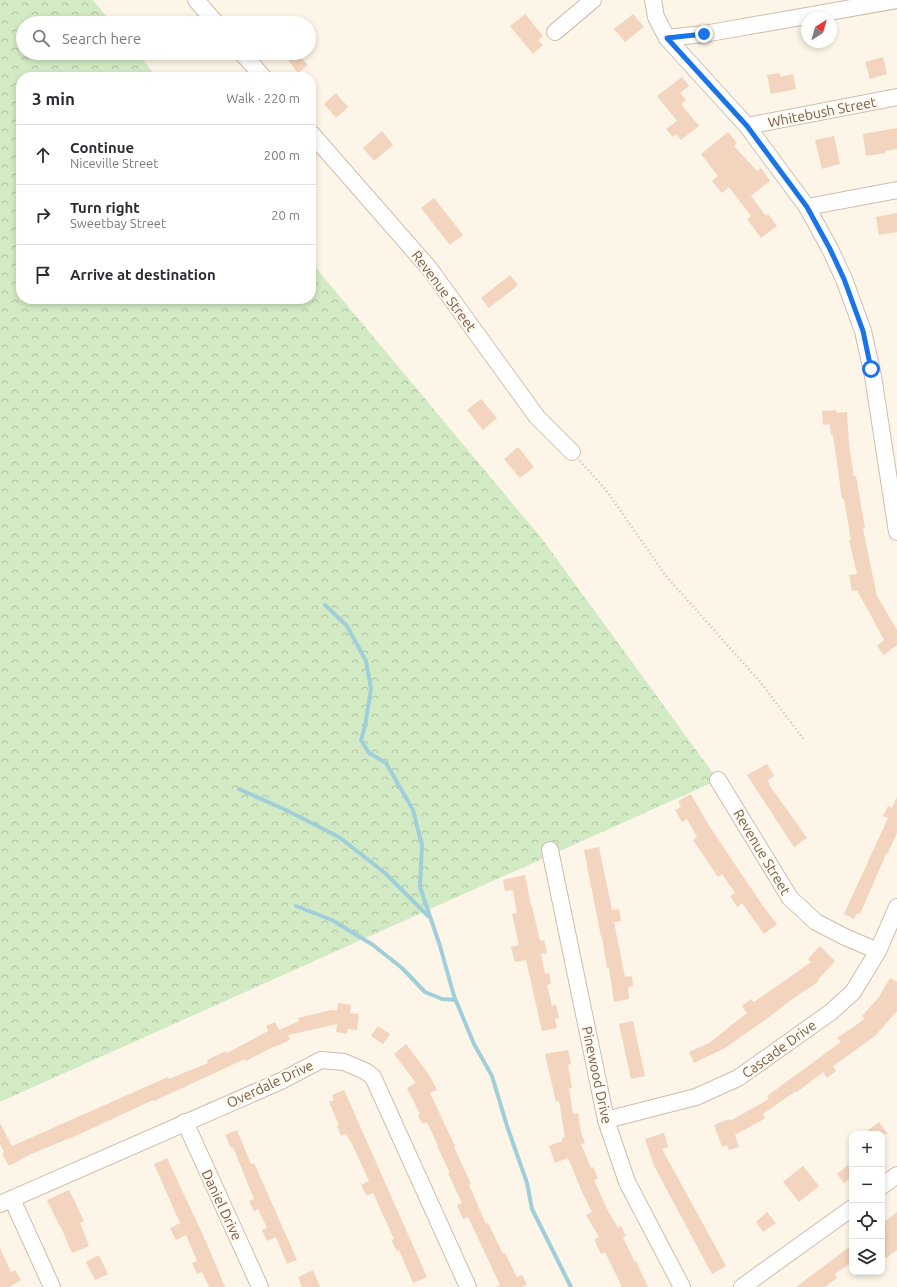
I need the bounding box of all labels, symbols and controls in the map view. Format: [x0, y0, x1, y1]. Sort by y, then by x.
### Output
north arrow [801, 12, 837, 48]
search box [16, 16, 316, 60]
route end [695, 25, 713, 43]
icon: search [30, 27, 52, 49]
text: Search here [62, 30, 141, 47]
text: 3 min [32, 89, 75, 108]
text: Walk · 220 m [226, 91, 300, 105]
street label: Whitebush Street [766, 94, 878, 130]
text: Continue [70, 139, 134, 156]
icon: ahead [32, 144, 54, 166]
text: 200 m [264, 148, 300, 162]
text: Niceville Street [70, 156, 158, 170]
text: Turn right [70, 199, 140, 216]
icon: right [32, 204, 54, 226]
text: 20 m [271, 208, 300, 222]
text: Sweetbay Street [70, 216, 166, 230]
street label: Revenue Street [408, 247, 480, 335]
icon: arrive [32, 264, 54, 286]
text: Arrive at destination [70, 266, 216, 283]
route start [862, 360, 880, 378]
street label: Revenue Street [730, 806, 794, 898]
street label: Cascade Drive [739, 1017, 819, 1081]
street label: Pinewood Drive [579, 1025, 615, 1125]
street label: Overdale Drive [224, 1057, 316, 1111]
map controls [849, 1131, 885, 1275]
button: + [849, 1131, 885, 1167]
street label: Daniel Drive [199, 1167, 245, 1243]
button: − [849, 1167, 885, 1203]
button: locate [849, 1203, 885, 1239]
button: layers [849, 1239, 885, 1275]

